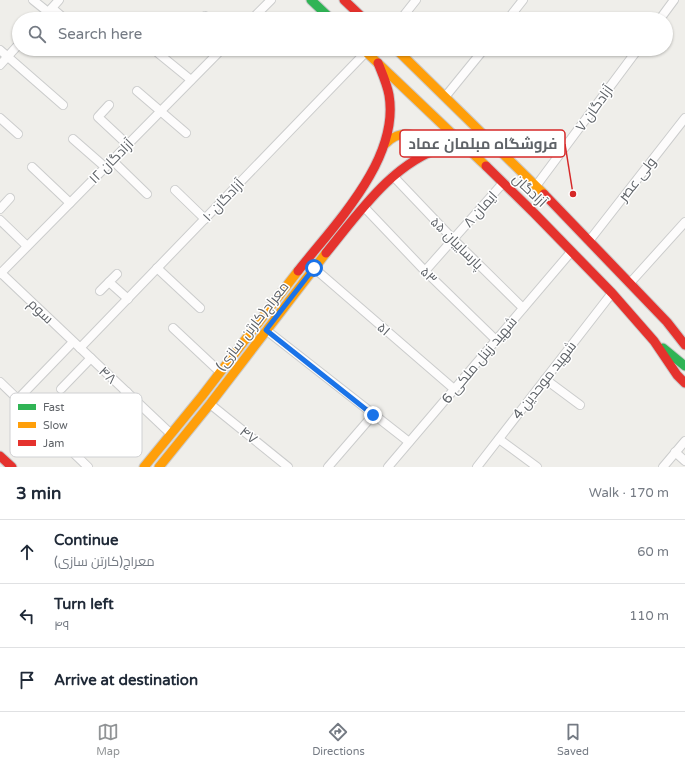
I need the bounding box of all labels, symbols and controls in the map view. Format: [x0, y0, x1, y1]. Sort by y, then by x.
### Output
search box [12, 12, 673, 56]
icon: search [26, 23, 48, 45]
text: Search here [58, 25, 142, 43]
street label: ۷ آزادگان [572, 82, 617, 135]
callout: فروشگاه مبلمان عماد [400, 130, 565, 157]
street label: ۱۲ آزادگان [85, 135, 137, 187]
text: فروشگاه مبلمان عماد [409, 135, 557, 153]
street label: ولی عصر [614, 154, 660, 206]
street label: آزادگان [509, 170, 550, 211]
street label: ۱۰ آزادگان [199, 175, 248, 225]
street label: ۸ ایمان [460, 188, 501, 231]
street label: پارساییان ۵۵ [426, 213, 487, 274]
route start [305, 259, 323, 277]
street label: ۵۳ [417, 263, 441, 287]
street label: معراج(کارتن سازی) [212, 278, 292, 374]
street label: سوم [24, 295, 57, 328]
street label: 6 شهید زینل ملکی [438, 313, 521, 407]
street label: ۵۱ [374, 319, 394, 340]
street label: 4 شهید موحدین [509, 338, 580, 423]
street label: ۴۸ [95, 363, 120, 388]
legend [10, 393, 142, 457]
text: Fast [43, 401, 64, 414]
route end [364, 406, 382, 424]
text: Slow [43, 419, 68, 432]
street label: ۴۷ [236, 423, 261, 448]
text: Jam [43, 437, 64, 450]
text: 3 min [16, 483, 61, 504]
text: Walk · 170 m [589, 485, 669, 501]
text: Continue [54, 531, 118, 549]
icon: ahead [16, 541, 38, 563]
text: 60 m [637, 544, 669, 560]
text: معراج(کارتن سازی) [54, 554, 155, 570]
text: Turn left [54, 595, 114, 613]
icon: left [16, 605, 38, 627]
text: 110 m [629, 608, 669, 624]
text: ۴۹ [54, 618, 69, 634]
icon: arrive [16, 669, 38, 691]
text: Arrive at destination [54, 671, 198, 689]
tab: Map [96, 721, 120, 758]
tab: Directions [312, 721, 365, 758]
tab: Saved [557, 721, 589, 758]

